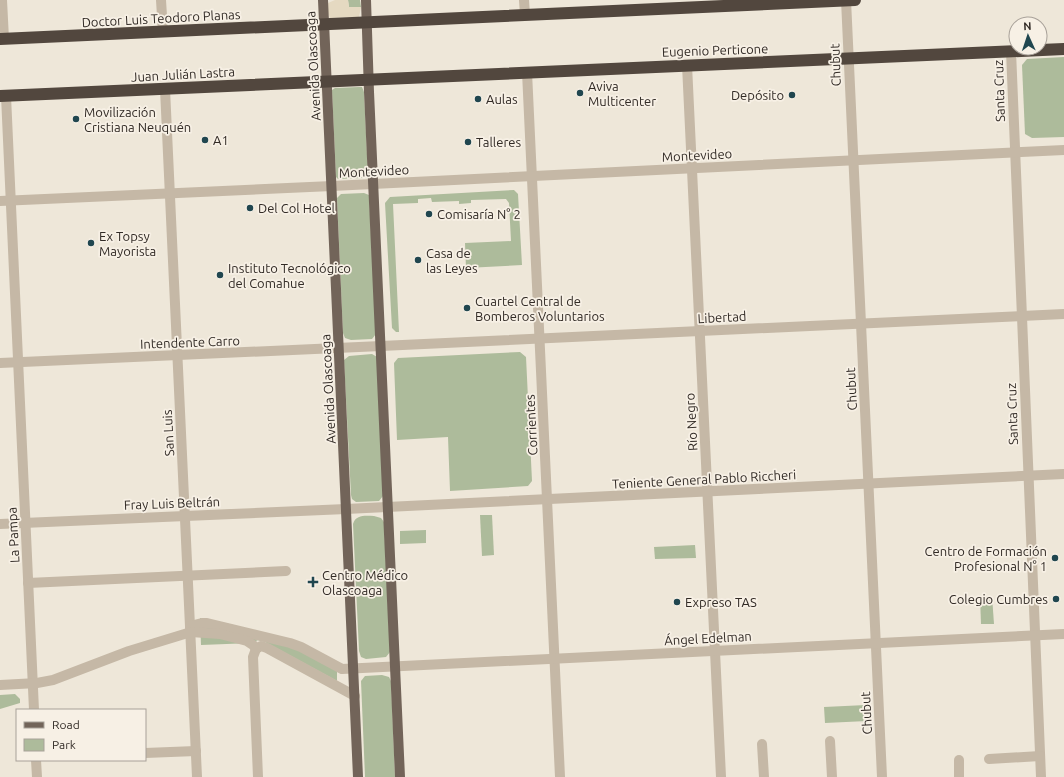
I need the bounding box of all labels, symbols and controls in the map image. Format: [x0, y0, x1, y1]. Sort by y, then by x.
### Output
street label: Doctor Luis Teodoro Planas [81, 7, 241, 29]
street label: Avenida Olascoaga [303, 11, 323, 121]
north arrow [1008, 16, 1048, 56]
text: N [1023, 20, 1032, 32]
street label: Eugenio Perticone [662, 41, 768, 59]
street label: Chubut [827, 43, 843, 87]
street label: Santa Cruz [991, 60, 1007, 122]
street label: Juan Julián Lastra [131, 64, 235, 84]
place label: Aviva Multicenter [588, 79, 656, 108]
marker: Aviva Multicenter [575, 88, 585, 98]
place label: Depósito [731, 88, 784, 102]
marker: Depósito [787, 90, 797, 100]
place label: Aulas [486, 92, 518, 106]
marker: Aulas [473, 94, 483, 104]
place label: Movilización Cristiana Neuquén [84, 105, 191, 134]
marker: Movilización Cristiana Neuquén [71, 114, 81, 124]
place label: A1 [213, 133, 229, 147]
marker: A1 [200, 135, 210, 145]
place label: Talleres [476, 135, 521, 149]
marker: Talleres [463, 137, 473, 147]
street label: Montevideo [661, 146, 733, 164]
street label: Montevideo [338, 162, 410, 180]
place label: Del Col Hotel [258, 201, 336, 215]
marker: Del Col Hotel [245, 203, 255, 213]
place label: Comisaría N° 2 [437, 207, 521, 221]
marker: Comisaría N° 2 [424, 209, 434, 219]
place label: Ex Topsy Mayorista [99, 229, 156, 258]
marker: Ex Topsy Mayorista [86, 238, 96, 248]
place label: Casa de las Leyes [426, 246, 478, 275]
marker: Casa de las Leyes [413, 255, 423, 265]
place label: Instituto Tecnológico del Comahue [228, 261, 351, 290]
marker: Instituto Tecnológico del Comahue [215, 270, 225, 280]
place label: Cuartel Central de Bomberos Voluntarios [475, 294, 605, 323]
marker: Cuartel Central de Bomberos Voluntarios [462, 303, 472, 313]
street label: Libertad [697, 309, 747, 325]
street label: Intendente Carro [140, 333, 240, 351]
street label: Avenida Olascoaga [318, 334, 338, 444]
street label: Chubut [843, 367, 859, 411]
street label: Santa Cruz [1004, 383, 1020, 445]
street label: Río Negro [682, 393, 700, 451]
street label: Corrientes [522, 394, 540, 456]
street label: San Luis [160, 409, 176, 457]
street label: Teniente General Pablo Riccheri [612, 467, 796, 491]
street label: Fray Luis Beltrán [124, 494, 220, 512]
street label: La Pampa [5, 507, 21, 563]
place label: Centro de Formación Profesional N° 1 [925, 544, 1047, 573]
marker: Centro de Formación Profesional N° 1 [1050, 553, 1060, 563]
place label: Centro Médico Olascoaga [322, 568, 408, 597]
marker: Centro Médico Olascoaga [307, 576, 319, 588]
place label: Colegio Cumbres [949, 592, 1048, 606]
marker: Colegio Cumbres [1051, 594, 1061, 604]
place label: Expreso TAS [685, 595, 757, 609]
marker: Expreso TAS [672, 597, 682, 607]
street label: Ángel Edelman [664, 628, 752, 647]
street label: Chubut [858, 691, 874, 735]
legend [16, 709, 146, 761]
text: Road [52, 718, 80, 731]
text: Park [52, 738, 76, 751]

